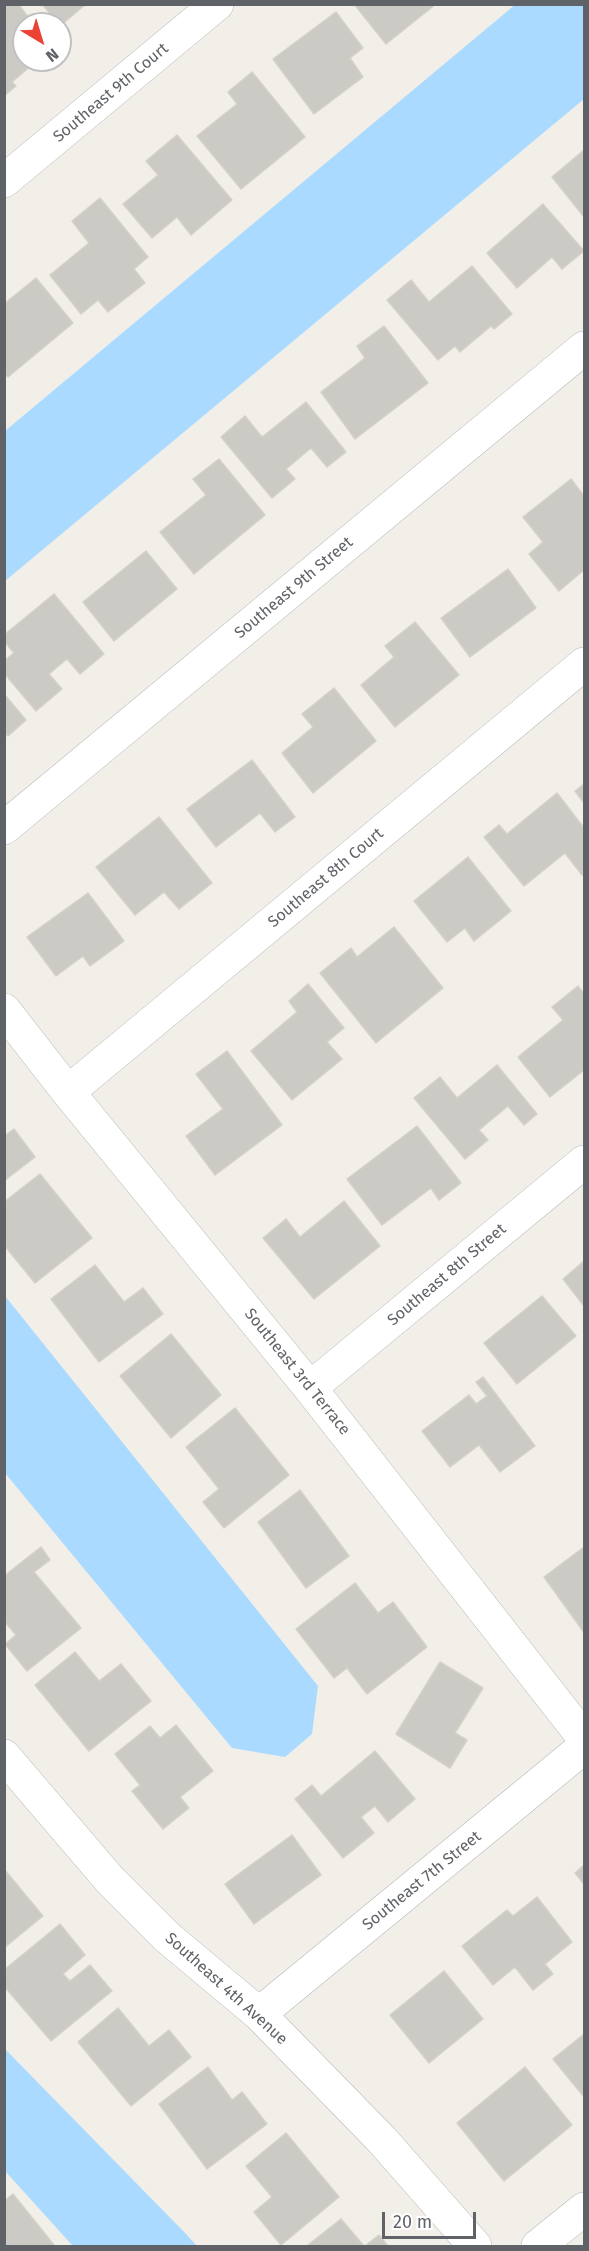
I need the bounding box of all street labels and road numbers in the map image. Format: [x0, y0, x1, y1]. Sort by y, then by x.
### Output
street label: Southeast 9th Court [50, 39, 172, 147]
street label: Southeast 9th Street [231, 533, 357, 643]
street label: Southeast 8th Court [264, 824, 388, 932]
street label: Southeast 8th Street [384, 1220, 510, 1330]
street label: Southeast 3rd Terrace [240, 1305, 354, 1439]
street label: Southeast 7th Street [359, 1827, 485, 1935]
street label: Southeast 4th Avenue [161, 1929, 291, 2049]

